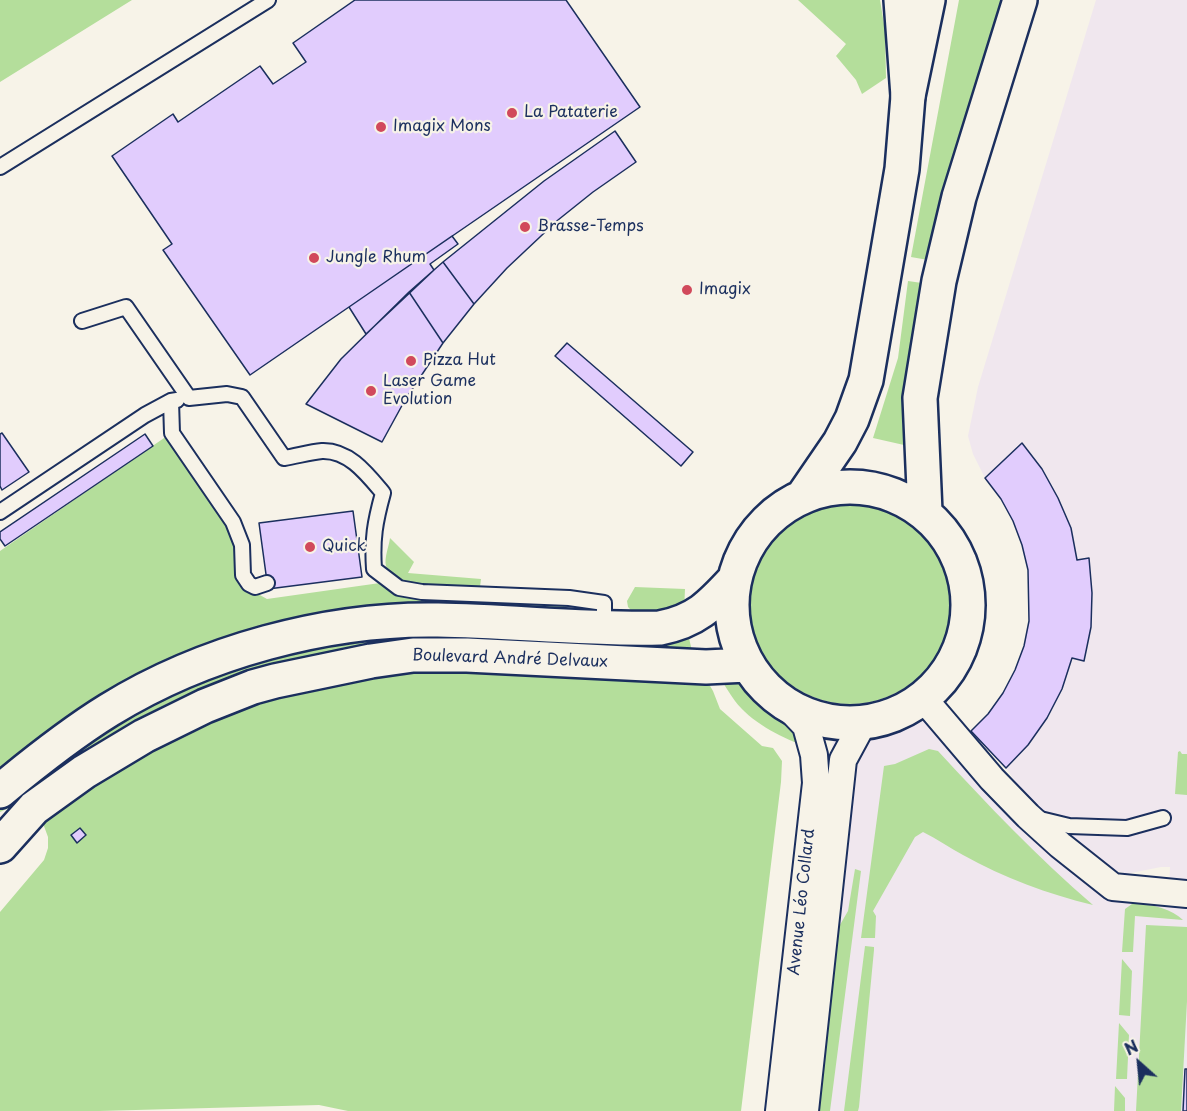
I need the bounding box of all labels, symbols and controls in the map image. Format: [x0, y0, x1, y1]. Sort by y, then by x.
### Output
place label: La Pataterie [524, 103, 618, 123]
marker: La Pataterie [505, 106, 519, 120]
place label: Imagix Mons [393, 117, 491, 137]
marker: Imagix Mons [374, 120, 388, 134]
place label: Brasse-Temps [537, 217, 644, 237]
marker: Brasse-Temps [518, 220, 532, 234]
place label: Jungle Rhum [326, 248, 426, 268]
marker: Jungle Rhum [307, 251, 321, 265]
place label: Imagix [699, 280, 751, 300]
marker: Imagix [680, 283, 694, 297]
place label: Pizza Hut [423, 351, 496, 371]
marker: Pizza Hut [404, 354, 418, 368]
place label: Laser Game Evolution [383, 372, 476, 410]
marker: Laser Game Evolution [364, 384, 378, 398]
place label: Quick [322, 537, 366, 557]
marker: Quick [303, 540, 317, 554]
street label: Boulevard André Delvaux [412, 646, 608, 672]
street label: Avenue Léo Collard [785, 828, 819, 976]
north arrow [1109, 1033, 1169, 1093]
text: N [1120, 1033, 1142, 1061]

